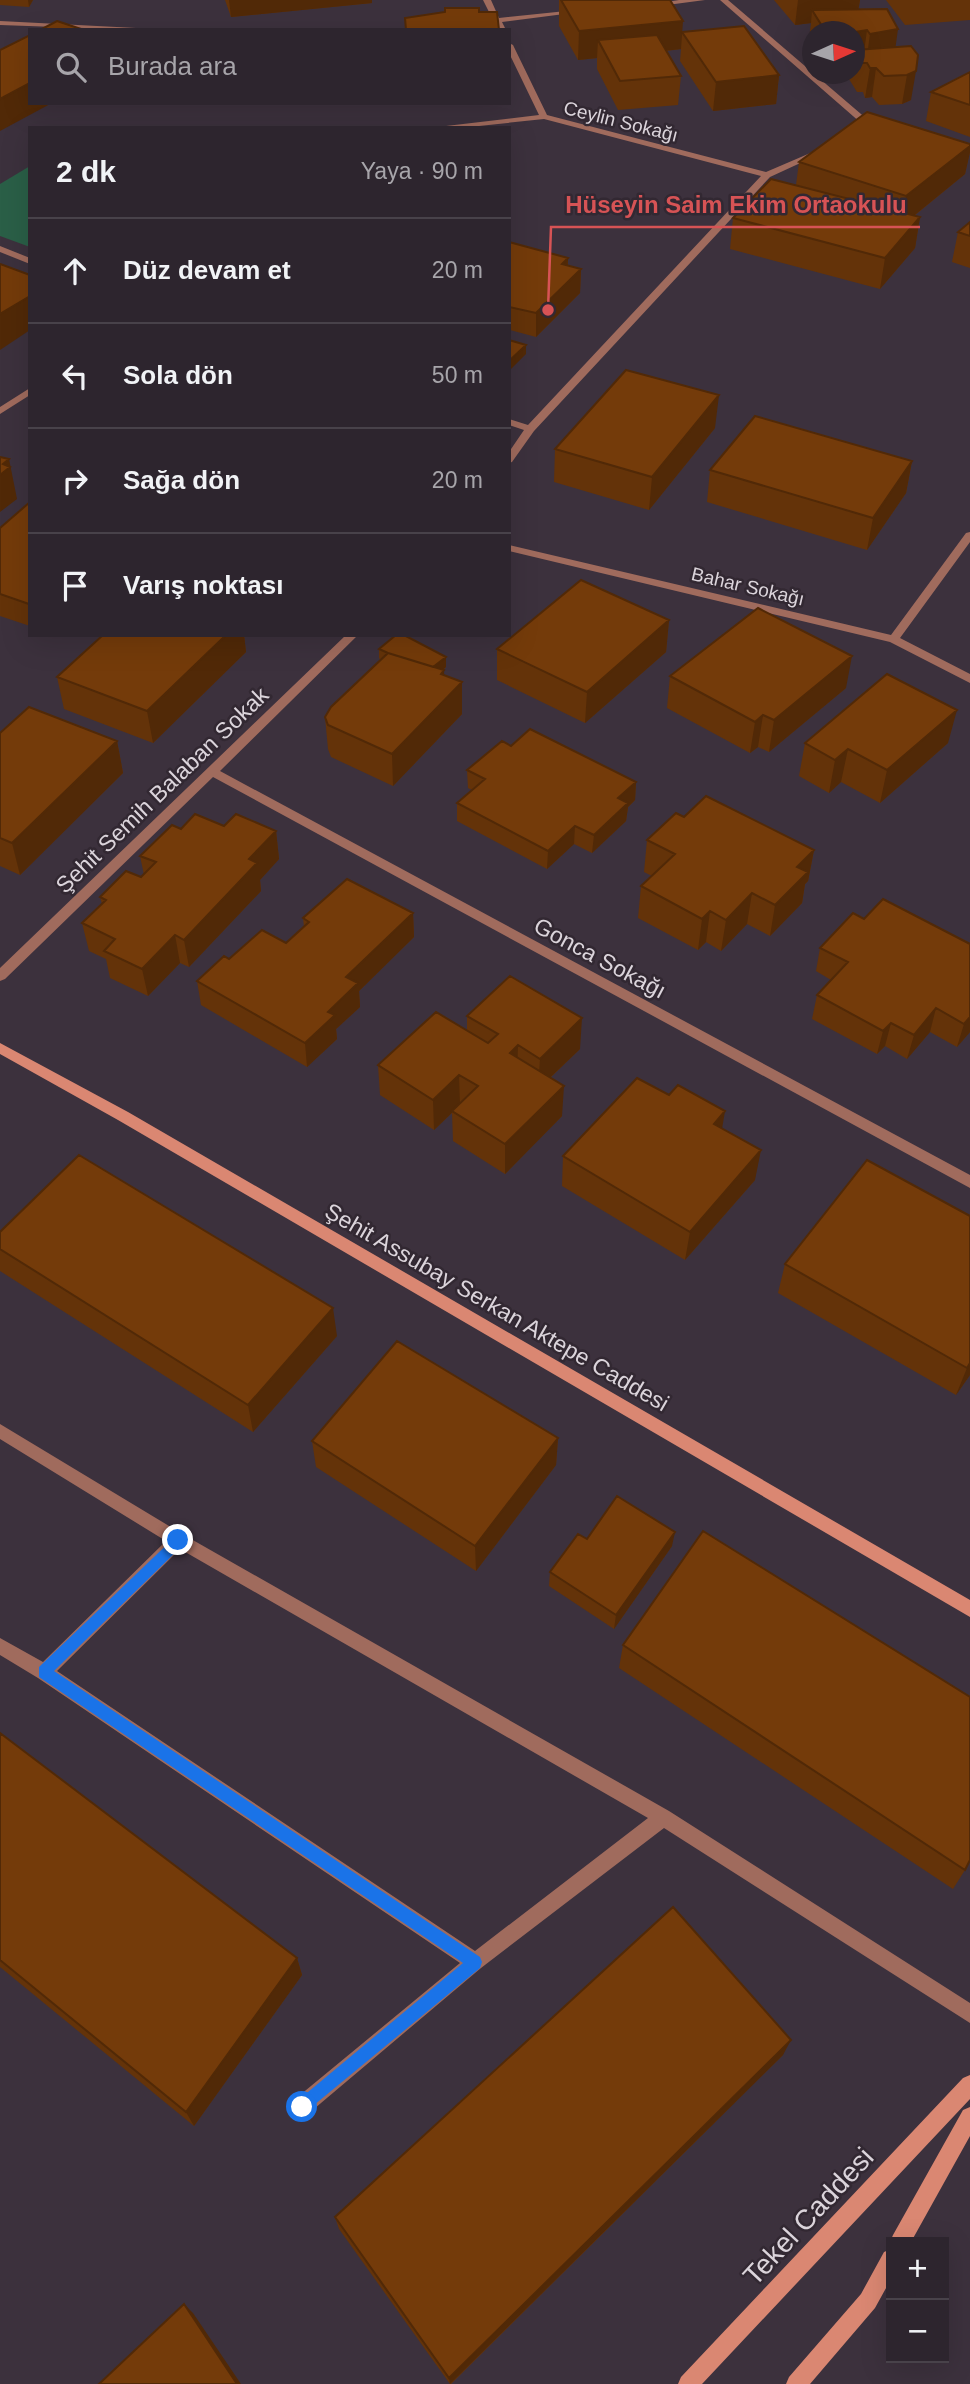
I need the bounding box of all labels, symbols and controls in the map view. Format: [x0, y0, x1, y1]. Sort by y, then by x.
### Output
north arrow [802, 21, 865, 84]
search box [28, 28, 511, 105]
icon: search [52, 48, 90, 86]
text: Burada ara [108, 51, 237, 81]
street label: Ceylin Sokağı [561, 97, 680, 146]
text: 2 dk [56, 155, 116, 188]
text: Yaya · 90 m [361, 158, 483, 184]
callout: Hüseyin Saim Ekim Ortaokulu [551, 182, 920, 227]
text: Hüseyin Saim Ekim Ortaokulu [565, 191, 907, 218]
icon: ahead [56, 252, 94, 290]
text: Düz devam et [123, 255, 291, 285]
text: 20 m [432, 257, 483, 283]
icon: left [56, 357, 94, 395]
text: Sola dön [123, 360, 233, 390]
text: 50 m [432, 362, 483, 388]
icon: right [56, 462, 94, 500]
text: Sağa dön [123, 465, 240, 495]
text: 20 m [432, 467, 483, 493]
street label: Bahar Sokağı [689, 563, 806, 610]
icon: arrive [56, 567, 94, 605]
text: Varış noktası [123, 570, 283, 600]
street label: Şehit Semih Balaban Sokak [50, 681, 274, 898]
street label: Gonca Sokağı [530, 912, 670, 1004]
street label: Şehit Assubay Serkan Aktepe Caddesi [321, 1198, 673, 1416]
route end [162, 1524, 193, 1555]
route start [286, 2091, 317, 2122]
street label: Tekel Caddesi [737, 2141, 880, 2291]
map controls [886, 2237, 949, 2363]
button: + [886, 2237, 949, 2300]
button: − [886, 2300, 949, 2363]

